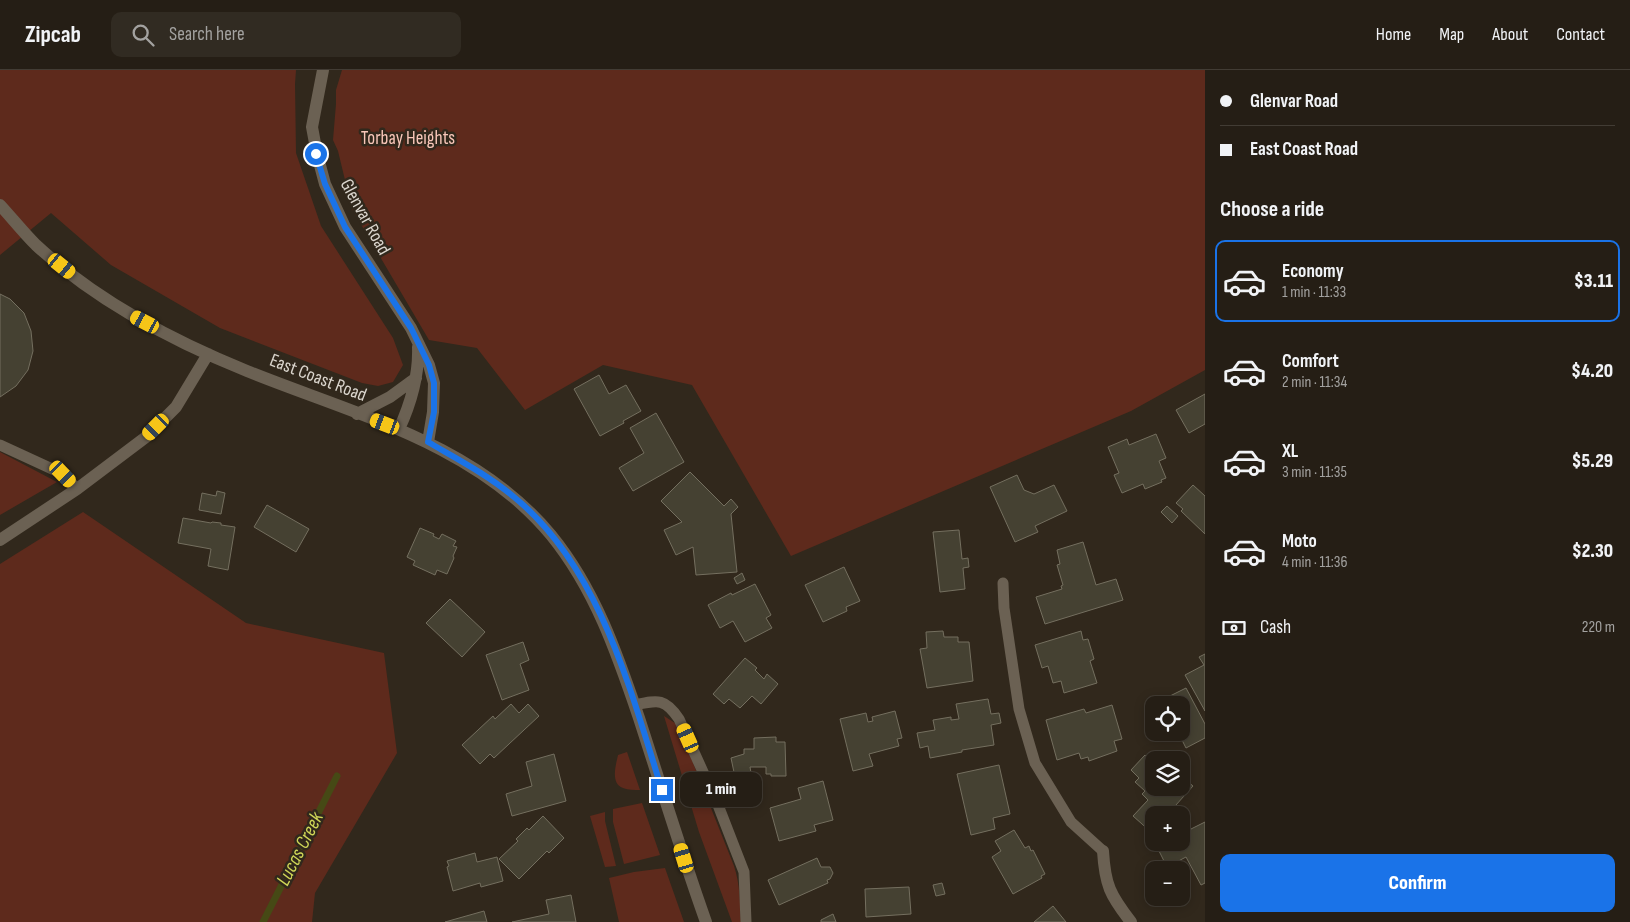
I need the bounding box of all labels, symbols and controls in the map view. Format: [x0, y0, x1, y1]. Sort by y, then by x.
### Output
search box [111, 12, 461, 57]
text: Zipcab [25, 20, 81, 49]
icon: search [129, 21, 157, 49]
text: Search here [169, 23, 245, 46]
text: Home [1376, 24, 1411, 45]
text: Map [1439, 24, 1464, 45]
text: About [1492, 24, 1528, 45]
text: Contact [1556, 24, 1605, 45]
text: Glenvar Road [1250, 90, 1338, 113]
park label: Torbay Heights [361, 127, 455, 150]
text: East Coast Road [1250, 138, 1358, 161]
route start [305, 143, 327, 165]
street label: Glenvar Road [335, 175, 395, 259]
text: Choose a ride [1220, 196, 1324, 223]
car [45, 251, 78, 281]
icon: car [1222, 259, 1267, 304]
text: Economy [1282, 260, 1344, 283]
text: $3.11 [1574, 270, 1613, 293]
text: 1 min · 11:33 [1282, 283, 1346, 302]
car [128, 308, 161, 336]
street label: East Coast Road [266, 349, 370, 407]
icon: car [1222, 349, 1267, 394]
text: Comfort [1282, 350, 1339, 373]
text: $4.20 [1571, 360, 1613, 383]
text: 2 min · 11:34 [1282, 373, 1347, 392]
car [140, 411, 171, 443]
car [368, 412, 401, 436]
icon: car [1222, 439, 1267, 484]
text: XL [1282, 440, 1298, 463]
text: $5.29 [1572, 450, 1613, 473]
car [47, 458, 78, 490]
text: 3 min · 11:35 [1282, 463, 1347, 482]
icon: car [1222, 529, 1267, 574]
text: Moto [1282, 530, 1317, 553]
text: $2.30 [1572, 540, 1613, 563]
text: 4 min · 11:36 [1282, 553, 1348, 572]
icon: cash [1220, 614, 1248, 642]
text: Cash [1260, 616, 1291, 639]
text: 220 m [1582, 618, 1615, 637]
map controls [1145, 696, 1190, 906]
button: locate [1145, 696, 1190, 741]
car [675, 721, 700, 755]
button: layers [1145, 751, 1190, 796]
callout: 1 min [680, 772, 762, 808]
route end [651, 779, 673, 801]
text: 1 min [706, 780, 736, 799]
button: + [1145, 806, 1190, 851]
water label: Lucas Creek [271, 808, 329, 890]
car [672, 841, 695, 875]
button: Confirm [1220, 854, 1615, 912]
button: − [1145, 861, 1190, 906]

